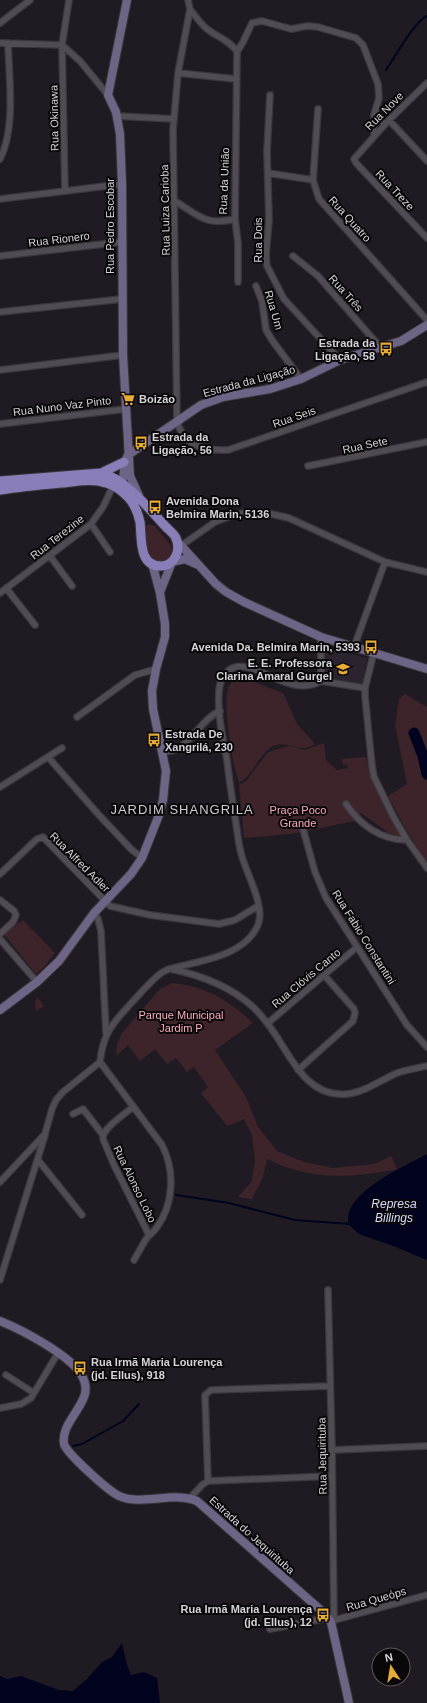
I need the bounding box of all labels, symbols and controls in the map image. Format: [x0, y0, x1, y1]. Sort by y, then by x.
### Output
street label: Rua Okinawa [47, 84, 61, 151]
street label: Rua Nove [362, 89, 406, 133]
street label: Rua da União [217, 147, 231, 215]
street label: Rua Luiza Carioba [158, 163, 172, 256]
street label: Rua Treze [373, 167, 417, 213]
street label: Rua Pedro Escobar [104, 178, 116, 274]
street label: Rua Quatro [327, 194, 373, 244]
street label: Rua Dois [252, 217, 264, 263]
street label: Rua Rionero [28, 229, 90, 249]
street label: Rua Três [327, 272, 366, 314]
street label: Rua Um [263, 289, 285, 331]
place label: Estrada da Ligação, 58 [315, 337, 376, 362]
bus stop icon: Estrada da Ligação, 58 [378, 341, 394, 357]
street label: Estrada da Ligação [202, 363, 296, 399]
supermarket icon: Boizão [120, 391, 136, 407]
place label: Boizão [139, 393, 175, 405]
street label: Rua Nuno Vaz Pinto [12, 394, 112, 418]
street label: Rua Seis [271, 404, 318, 430]
place label: Estrada da Ligação, 56 [152, 431, 212, 456]
street label: Rua Sete [341, 434, 389, 456]
bus stop icon: Estrada da Ligação, 56 [133, 435, 149, 451]
place label: Avenida Dona Belmira Marin, 5136 [166, 495, 269, 520]
bus stop icon: Avenida Dona Belmira Marin, 5136 [147, 499, 163, 515]
street label: Rua Terezine [28, 512, 86, 562]
bus stop icon: Avenida Da. Belmira Marin, 5393 [363, 639, 379, 655]
place label: Avenida Da. Belmira Marin, 5393 [191, 641, 360, 653]
place label: E. E. Professora Clarina Amaral Gurgel [216, 657, 333, 682]
school or university icon: E. E. Professora Clarina Amaral Gurgel [335, 661, 351, 677]
place label: Estrada De Xangrilá, 230 [165, 728, 233, 753]
bus stop icon: Estrada De Xangrilá, 230 [146, 732, 162, 748]
district label: JARDIM SHANGRILA [110, 802, 254, 817]
park label: Praça Poco Grande [270, 804, 326, 829]
street label: Rua Alfred Adler [48, 830, 113, 895]
street label: Rua Fabio Constantini [330, 888, 398, 986]
street label: Rua Clóvis Canto [269, 946, 343, 1010]
park label: Parque Municipal Jardim P [139, 1009, 224, 1034]
street label: Rua Alonso Lobo [111, 1144, 159, 1224]
water label: Represa Billings [371, 1197, 417, 1225]
place label: Rua Irmã Maria Lourença (jd. Ellus), 918 [91, 1356, 223, 1381]
bus stop icon: Rua Irmã Maria Lourença (jd. Ellus), 918 [72, 1360, 88, 1376]
street label: Rua Jequirituba [315, 1417, 329, 1495]
street label: Estrada do Jequirituba [207, 1494, 298, 1577]
street label: Rua Queóps [345, 1585, 408, 1613]
place label: Rua Irmã Maria Lourença (jd. Ellus), 12 [181, 1603, 313, 1628]
bus stop icon: Rua Irmã Maria Lourença (jd. Ellus), 12 [315, 1607, 331, 1623]
north arrow [371, 1647, 411, 1687]
text: N [384, 1651, 394, 1664]

